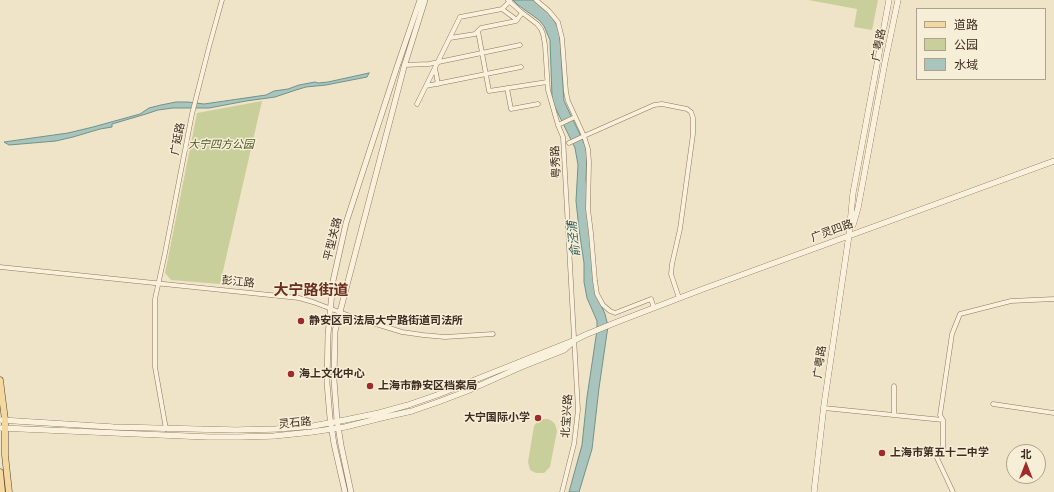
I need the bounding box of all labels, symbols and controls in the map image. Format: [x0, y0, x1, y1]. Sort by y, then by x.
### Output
legend [916, 8, 1046, 80]
text: 道路 [954, 15, 978, 33]
street label: 广粤路 [869, 28, 889, 62]
text: 公园 [954, 35, 978, 53]
text: 水域 [954, 55, 978, 73]
street label: 广延路 [168, 122, 188, 156]
park label: 大宁四方公园 [188, 138, 254, 152]
street label: 粤秀路 [549, 145, 563, 179]
street label: 平型关路 [321, 216, 345, 262]
street label: 广灵四路 [809, 217, 855, 245]
water label: 俞泾浦 [565, 220, 583, 258]
street label: 彭江路 [221, 274, 255, 290]
district label: 大宁路街道 [274, 282, 348, 300]
place label: 静安区司法局大宁路街道司法所 [309, 314, 463, 328]
marker: 静安区司法局大宁路街道司法所 [296, 316, 306, 326]
street label: 广粤路 [811, 345, 829, 379]
place label: 海上文化中心 [299, 367, 365, 381]
marker: 海上文化中心 [286, 369, 296, 379]
place label: 上海市静安区档案局 [378, 379, 477, 393]
marker: 上海市静安区档案局 [365, 381, 375, 391]
street label: 北宝兴路 [559, 394, 575, 438]
place label: 大宁国际小学 [464, 411, 530, 425]
marker: 大宁国际小学 [533, 413, 543, 423]
street label: 灵石路 [278, 415, 312, 431]
north arrow [1006, 444, 1046, 484]
text: 北 [1021, 445, 1032, 461]
place label: 上海市第五十二中学 [890, 446, 989, 460]
marker: 上海市第五十二中学 [877, 448, 887, 458]

